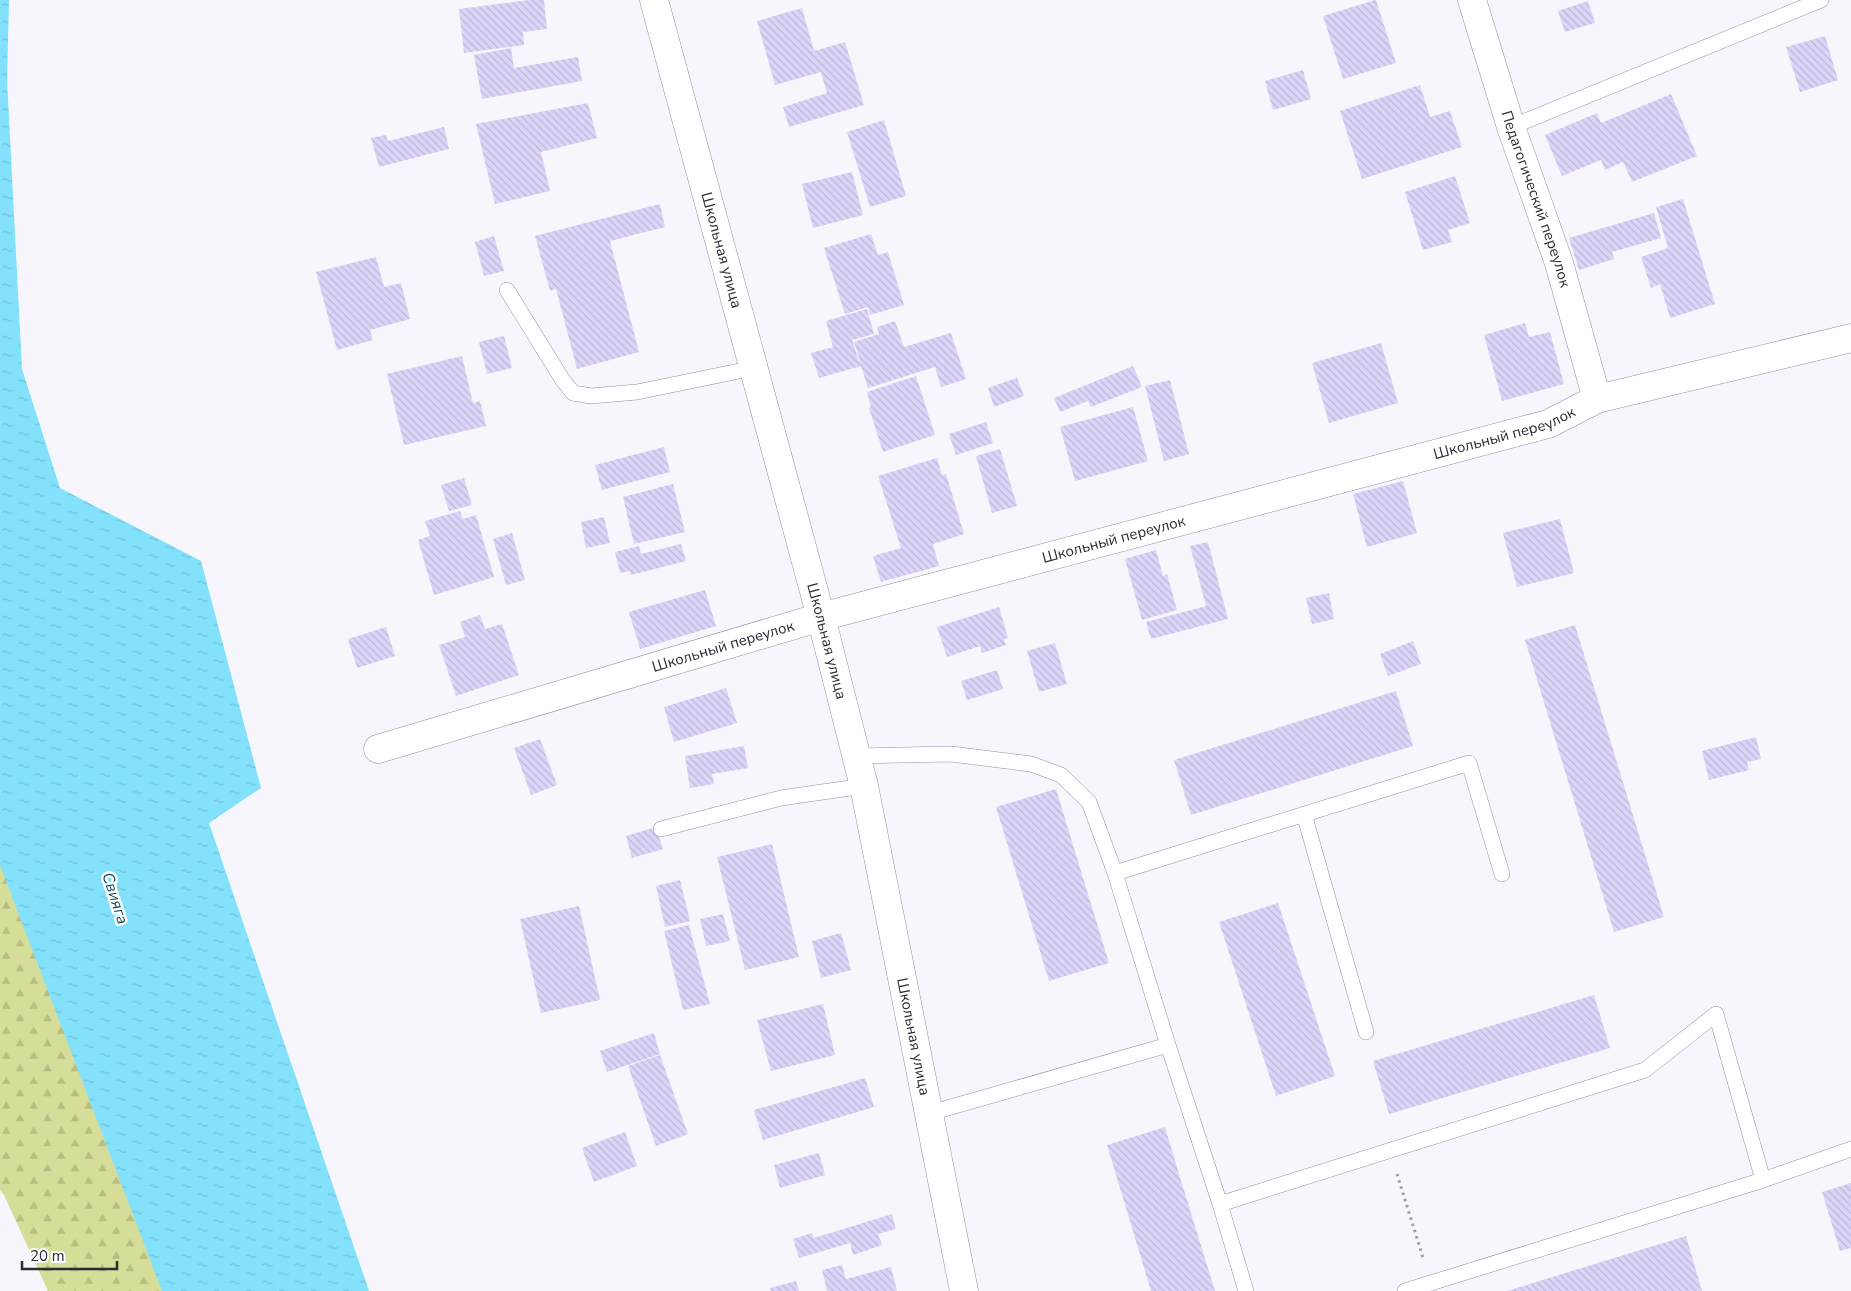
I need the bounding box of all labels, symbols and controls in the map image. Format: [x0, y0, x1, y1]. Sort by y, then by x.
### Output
street label: Педагогический переулок [1497, 108, 1575, 290]
street label: Школьная улица [696, 190, 747, 310]
street label: Школьный переулок [1431, 402, 1579, 464]
street label: Школьный переулок [1040, 511, 1188, 568]
street label: Школьная улица [802, 581, 852, 701]
street label: Школьный переулок [650, 616, 797, 677]
water label: Свияга [96, 870, 134, 927]
street label: Школьная улица [892, 976, 935, 1097]
scale bar [22, 1238, 118, 1270]
text: 20 m [30, 1246, 65, 1266]

